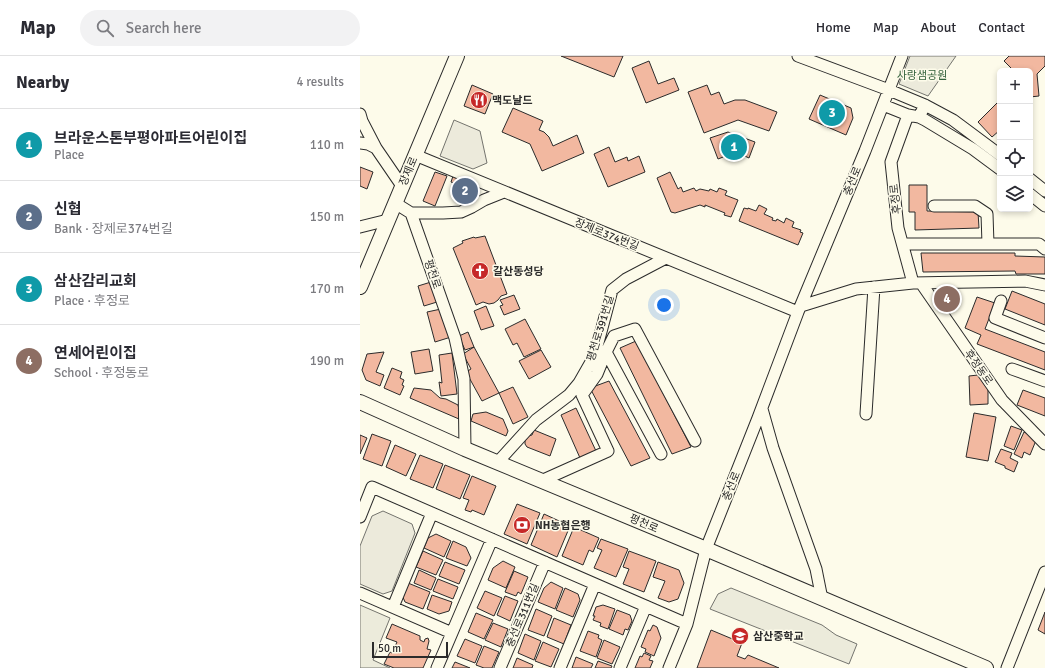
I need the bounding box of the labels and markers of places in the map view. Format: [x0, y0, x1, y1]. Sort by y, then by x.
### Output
restaurant icon: 맥도날드 [469, 90, 489, 110]
place label: 맥도날드 [492, 94, 532, 107]
pin: 3 [819, 98, 845, 128]
pin: 1 [721, 132, 747, 162]
pin: 2 [452, 176, 478, 206]
church icon: 갈산동성당 [470, 261, 490, 281]
place label: 갈산동성당 [493, 265, 544, 278]
pin: 4 [934, 284, 960, 314]
bank icon: NH농협은행 [512, 515, 532, 535]
place label: NH농협은행 [535, 519, 591, 532]
school or university icon: 삼산중학교 [730, 626, 750, 646]
place label: 삼산중학교 [753, 630, 804, 643]

